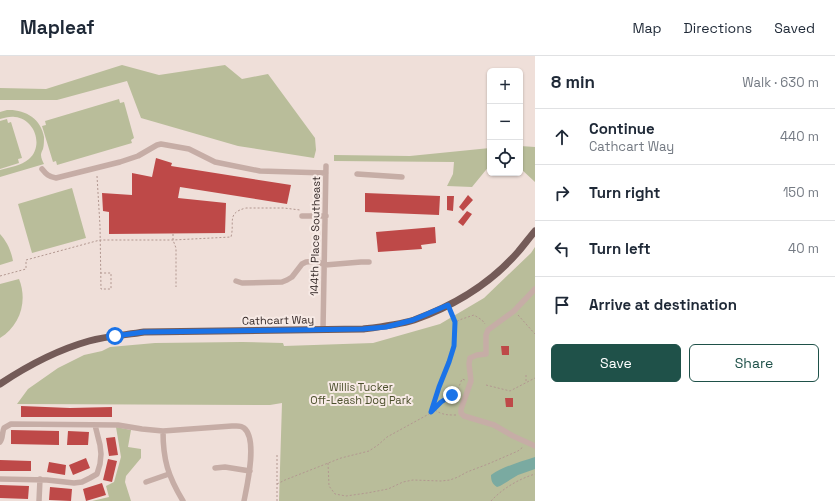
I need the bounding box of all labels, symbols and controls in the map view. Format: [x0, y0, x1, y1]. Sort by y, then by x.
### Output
text: Mapleaf [20, 15, 94, 40]
text: Map [632, 19, 662, 37]
text: Directions [684, 19, 752, 37]
text: Saved [774, 19, 815, 37]
map controls [487, 68, 523, 176]
button: + [487, 68, 523, 104]
text: 8 min [551, 71, 595, 93]
text: Walk · 630 m [742, 74, 819, 91]
button: − [487, 104, 523, 140]
text: Continue [589, 119, 655, 138]
icon: ahead [551, 126, 573, 148]
text: 440 m [780, 128, 819, 145]
text: Cathcart Way [589, 138, 674, 155]
button: locate [487, 140, 523, 176]
street label: 144th Place Southeast [307, 176, 323, 296]
icon: right [551, 182, 573, 204]
text: Turn right [589, 183, 660, 202]
text: 150 m [783, 184, 819, 201]
icon: left [551, 238, 573, 260]
text: Turn left [589, 239, 651, 258]
text: 40 m [788, 240, 819, 257]
icon: arrive [551, 294, 573, 316]
text: Arrive at destination [589, 295, 737, 314]
street label: Cathcart Way [242, 312, 314, 328]
route start [106, 327, 124, 345]
button: Save [551, 344, 681, 382]
button: Share [689, 344, 819, 382]
park label: Willis Tucker Off-Leash Dog Park [310, 380, 412, 407]
route end [443, 386, 461, 404]

